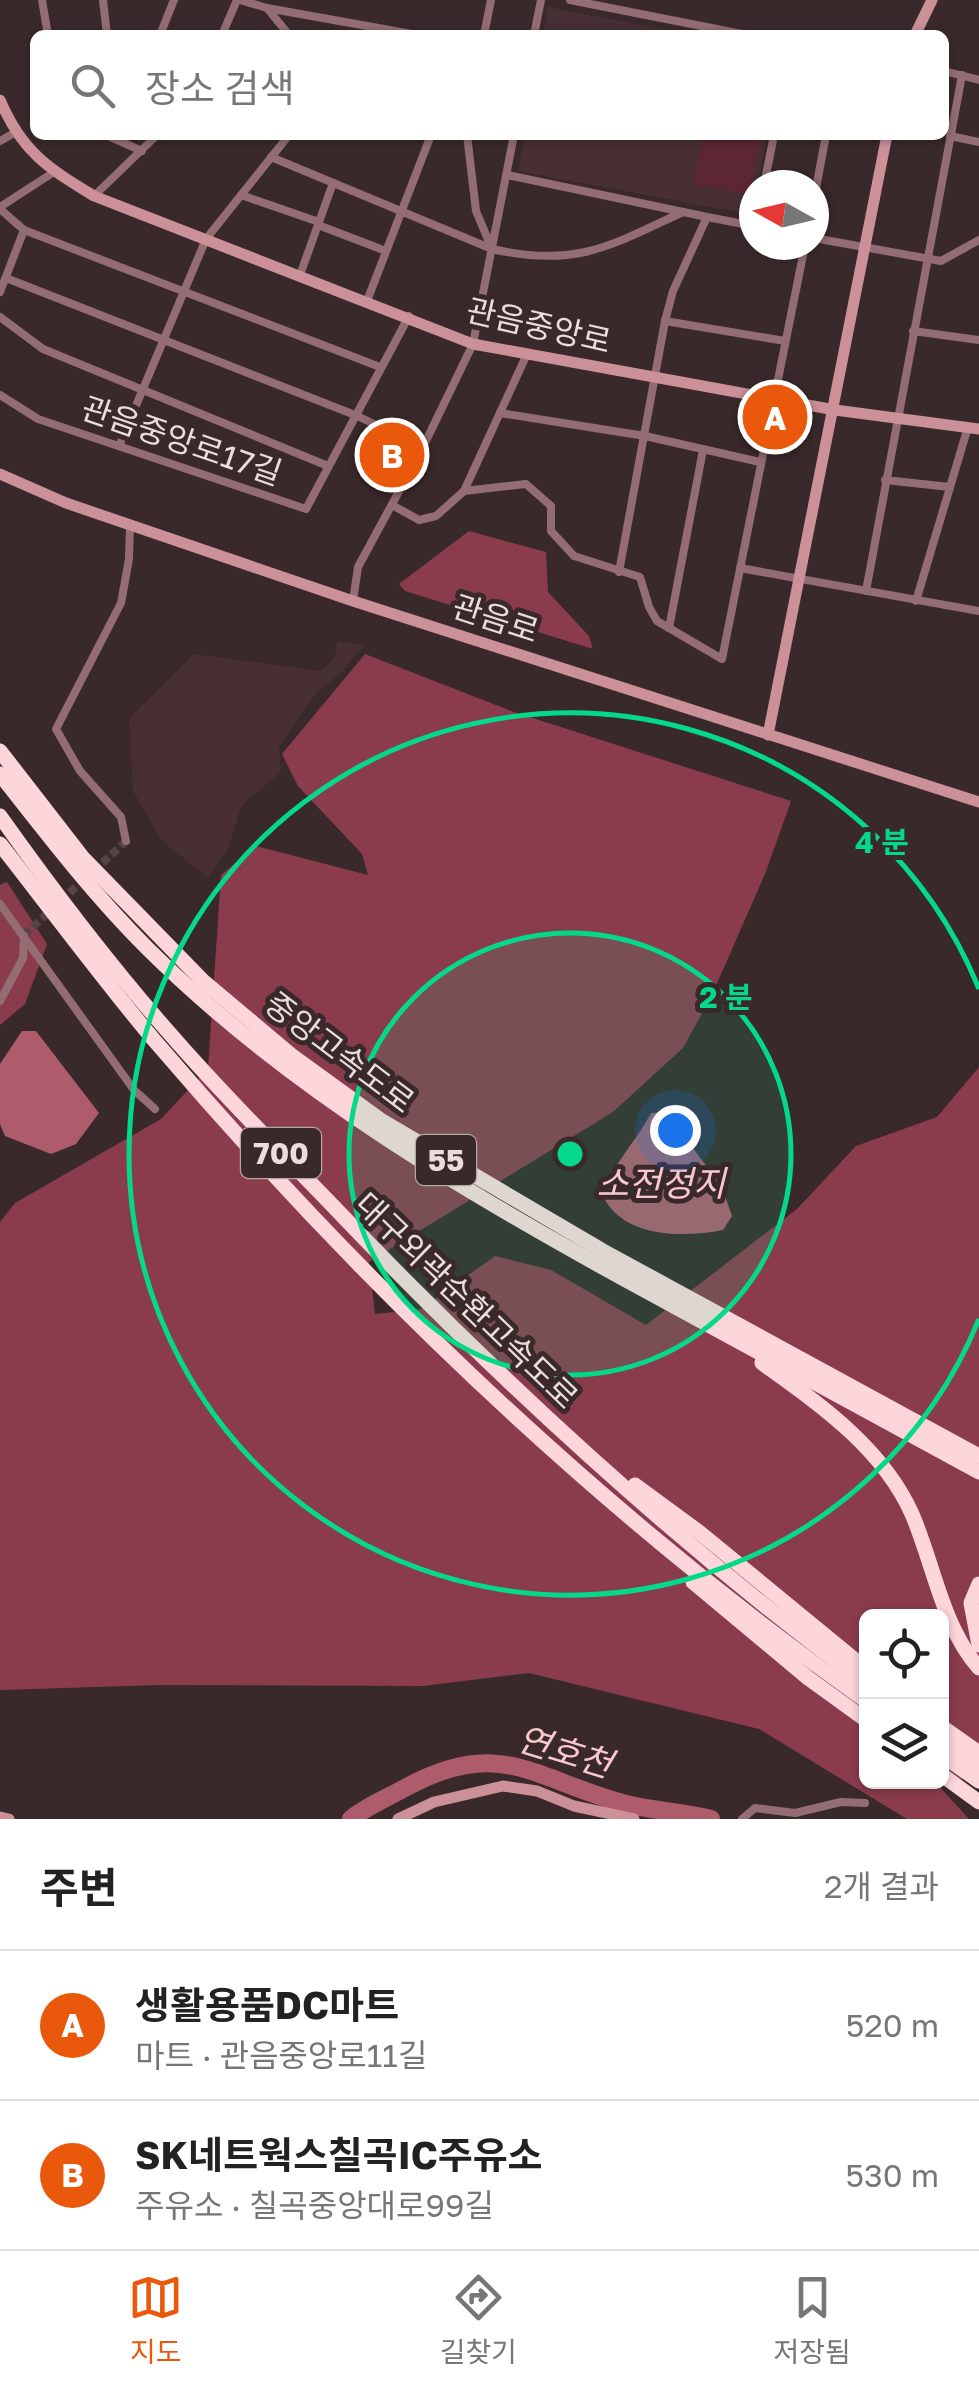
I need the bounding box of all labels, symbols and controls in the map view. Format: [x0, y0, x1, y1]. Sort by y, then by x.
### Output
search box [30, 30, 949, 140]
icon: search [65, 58, 120, 113]
text: 장소 검색 [145, 65, 294, 110]
north arrow [739, 170, 829, 260]
street label: 관음중앙로 [463, 290, 615, 360]
pin: A [742, 380, 808, 454]
street label: 관음중앙로17길 [77, 388, 287, 492]
pin: B [360, 418, 424, 492]
street label: 관음로 [448, 586, 544, 650]
text: 4 분 [855, 824, 909, 860]
text: 2 분 [699, 979, 753, 1015]
street label: 중앙고속도로 [258, 984, 422, 1120]
your location [650, 1105, 701, 1156]
road number: 700 [241, 1128, 321, 1178]
road number: 55 [416, 1135, 476, 1185]
centre of rings [552, 1136, 588, 1172]
water label: 소전정지 [597, 1162, 728, 1204]
street label: 대구외곽순환고속도로 [348, 1184, 586, 1416]
map controls [859, 1609, 949, 1789]
button: locate [859, 1609, 949, 1699]
button: layers [859, 1699, 949, 1789]
water label: 연호천 [513, 1717, 621, 1786]
text: 주변 [40, 1862, 117, 1912]
text: 2개 결과 [824, 1867, 939, 1905]
text: 생활용품DC마트 [135, 1982, 399, 2027]
text: A [61, 2006, 84, 2044]
text: 520 m [846, 2006, 939, 2044]
text: 마트 · 관음중앙로11길 [135, 2036, 427, 2074]
text: SK네트웍스칠곡IC주유소 [135, 2132, 543, 2177]
text: B [61, 2156, 84, 2194]
text: 530 m [846, 2156, 939, 2194]
text: 주유소 · 칠곡중앙대로99길 [135, 2186, 494, 2224]
tab: 지도 [128, 2270, 183, 2370]
tab: 길찾기 [440, 2270, 517, 2370]
tab: 저장됨 [773, 2270, 851, 2370]

